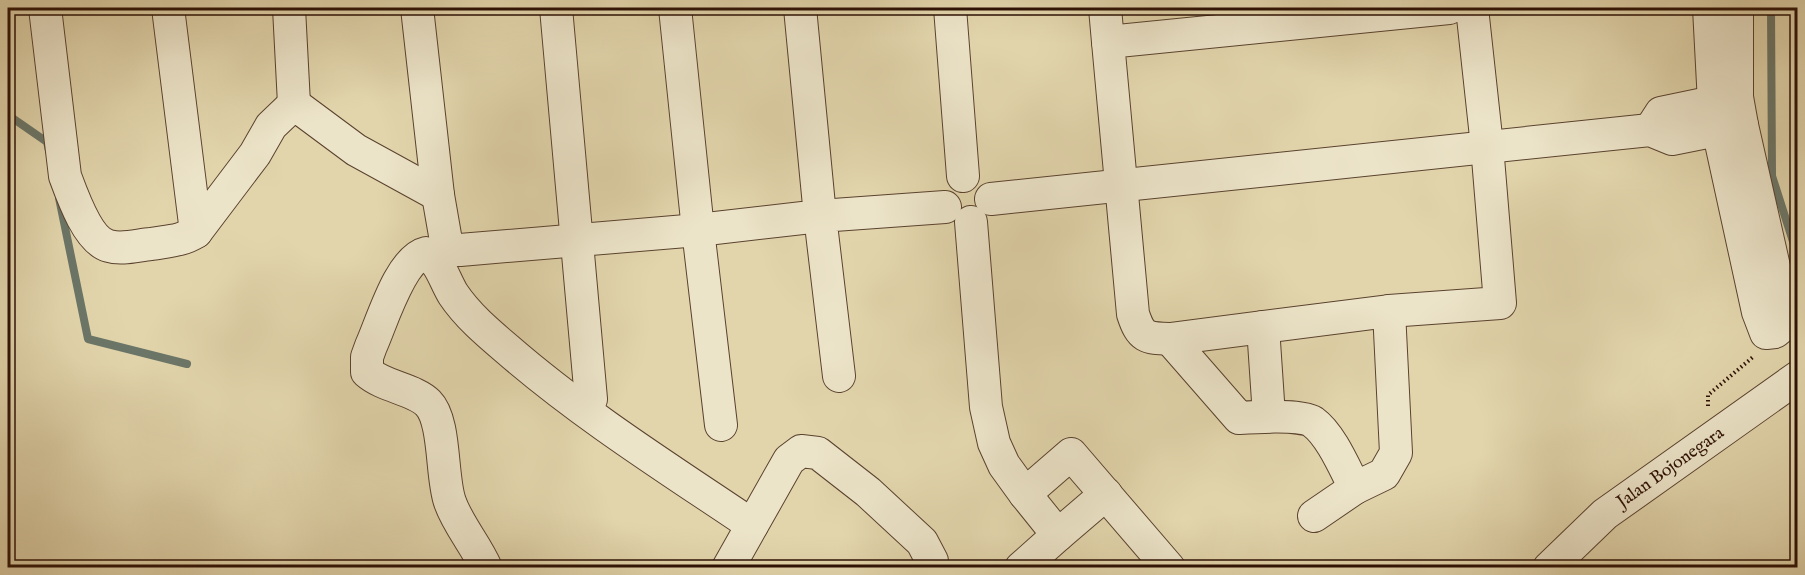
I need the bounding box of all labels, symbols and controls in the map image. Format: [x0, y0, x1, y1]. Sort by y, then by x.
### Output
street label: Jalan Bojonegara [1611, 422, 1729, 515]

